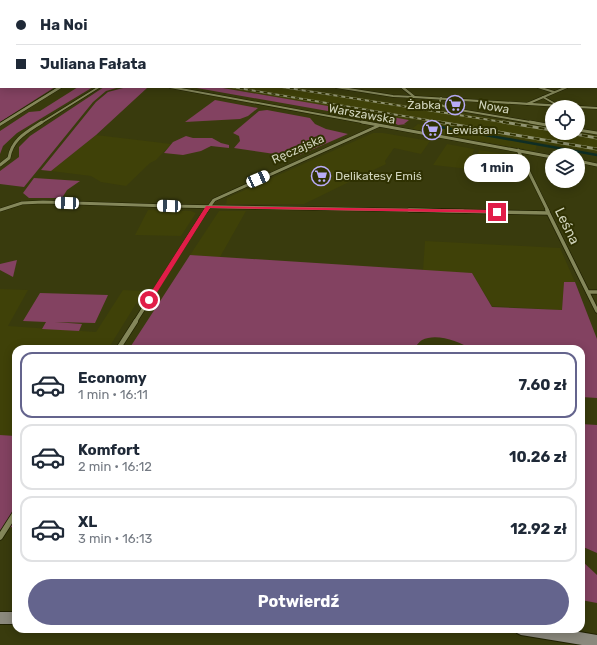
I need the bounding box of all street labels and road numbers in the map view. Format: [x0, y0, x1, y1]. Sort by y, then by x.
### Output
street label: Nowa [477, 97, 511, 117]
street label: Warszawska [327, 101, 397, 127]
street label: Ręczajska [270, 131, 326, 167]
street label: Leśna [551, 205, 583, 247]

